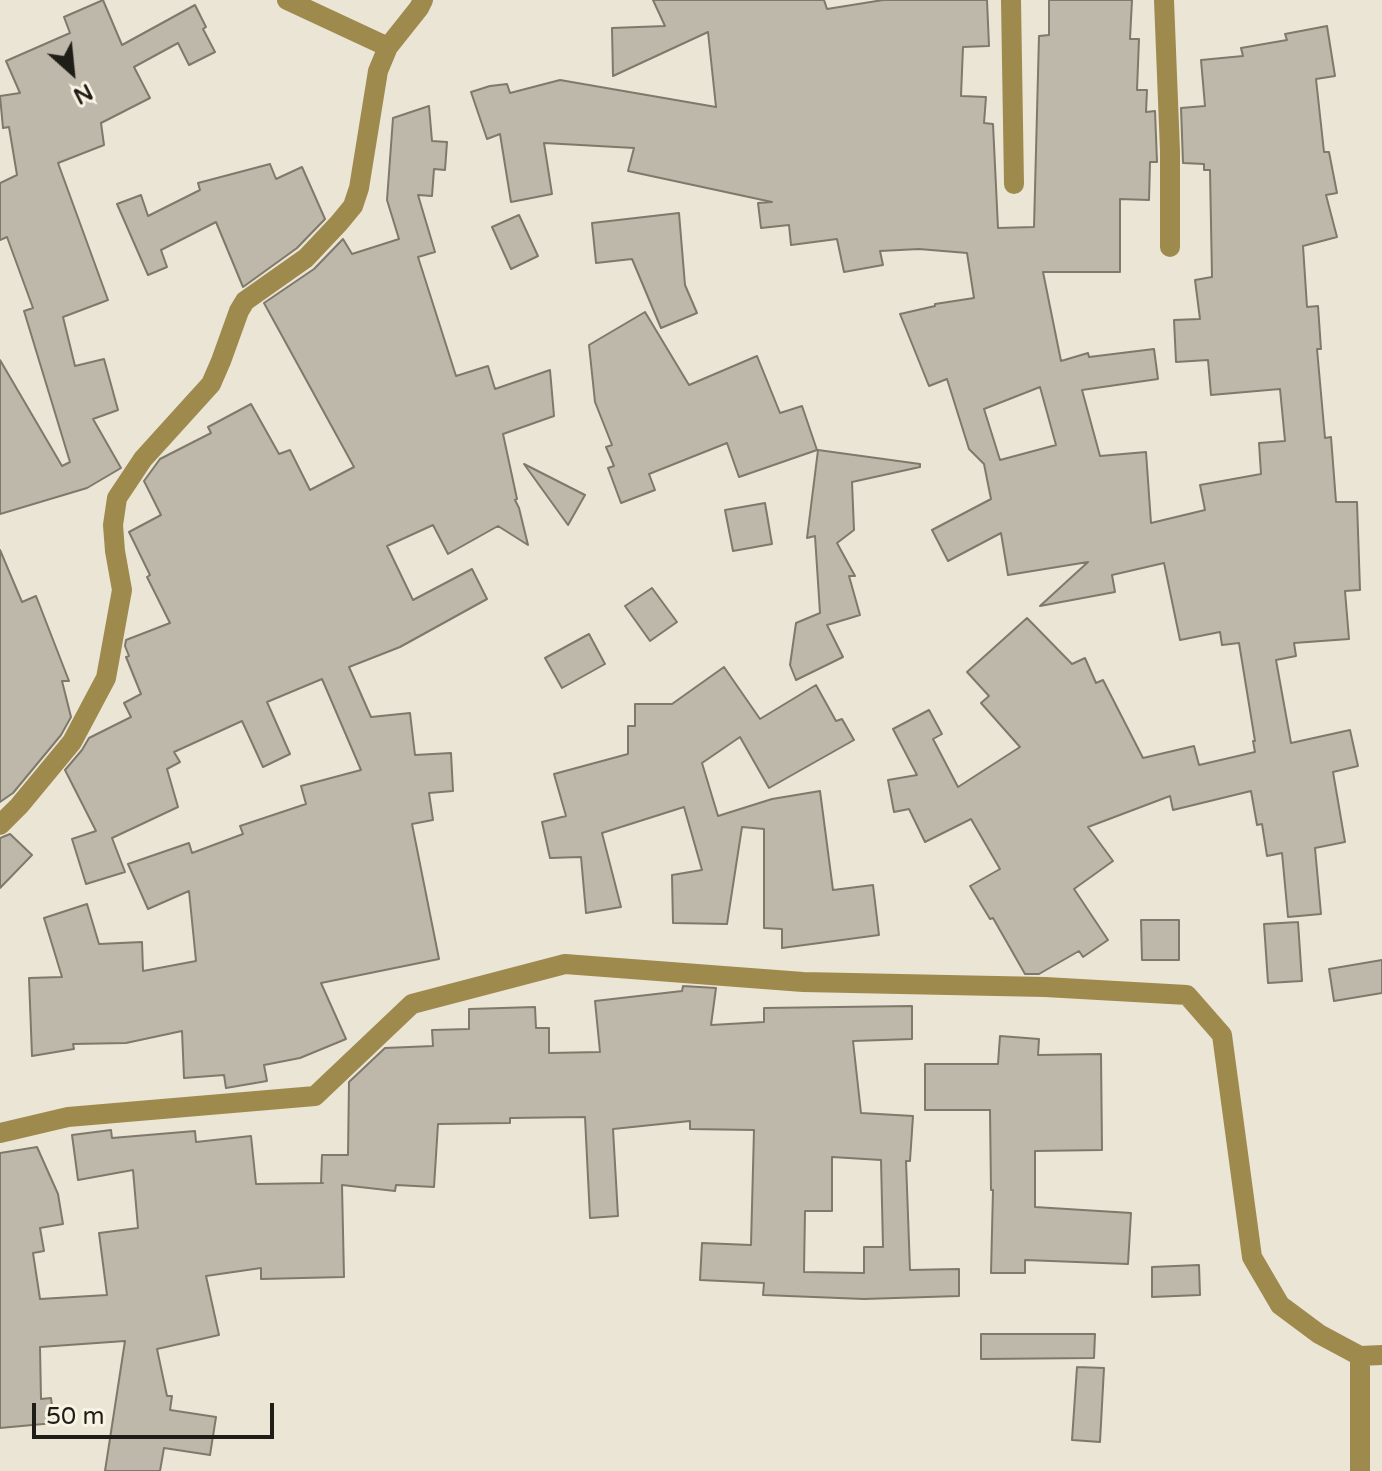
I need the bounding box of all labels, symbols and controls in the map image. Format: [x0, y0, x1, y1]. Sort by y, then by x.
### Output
north arrow [32, 32, 112, 112]
text: N [69, 78, 97, 109]
scale bar [36, 1387, 278, 1437]
text: 50 m [46, 1402, 104, 1431]

